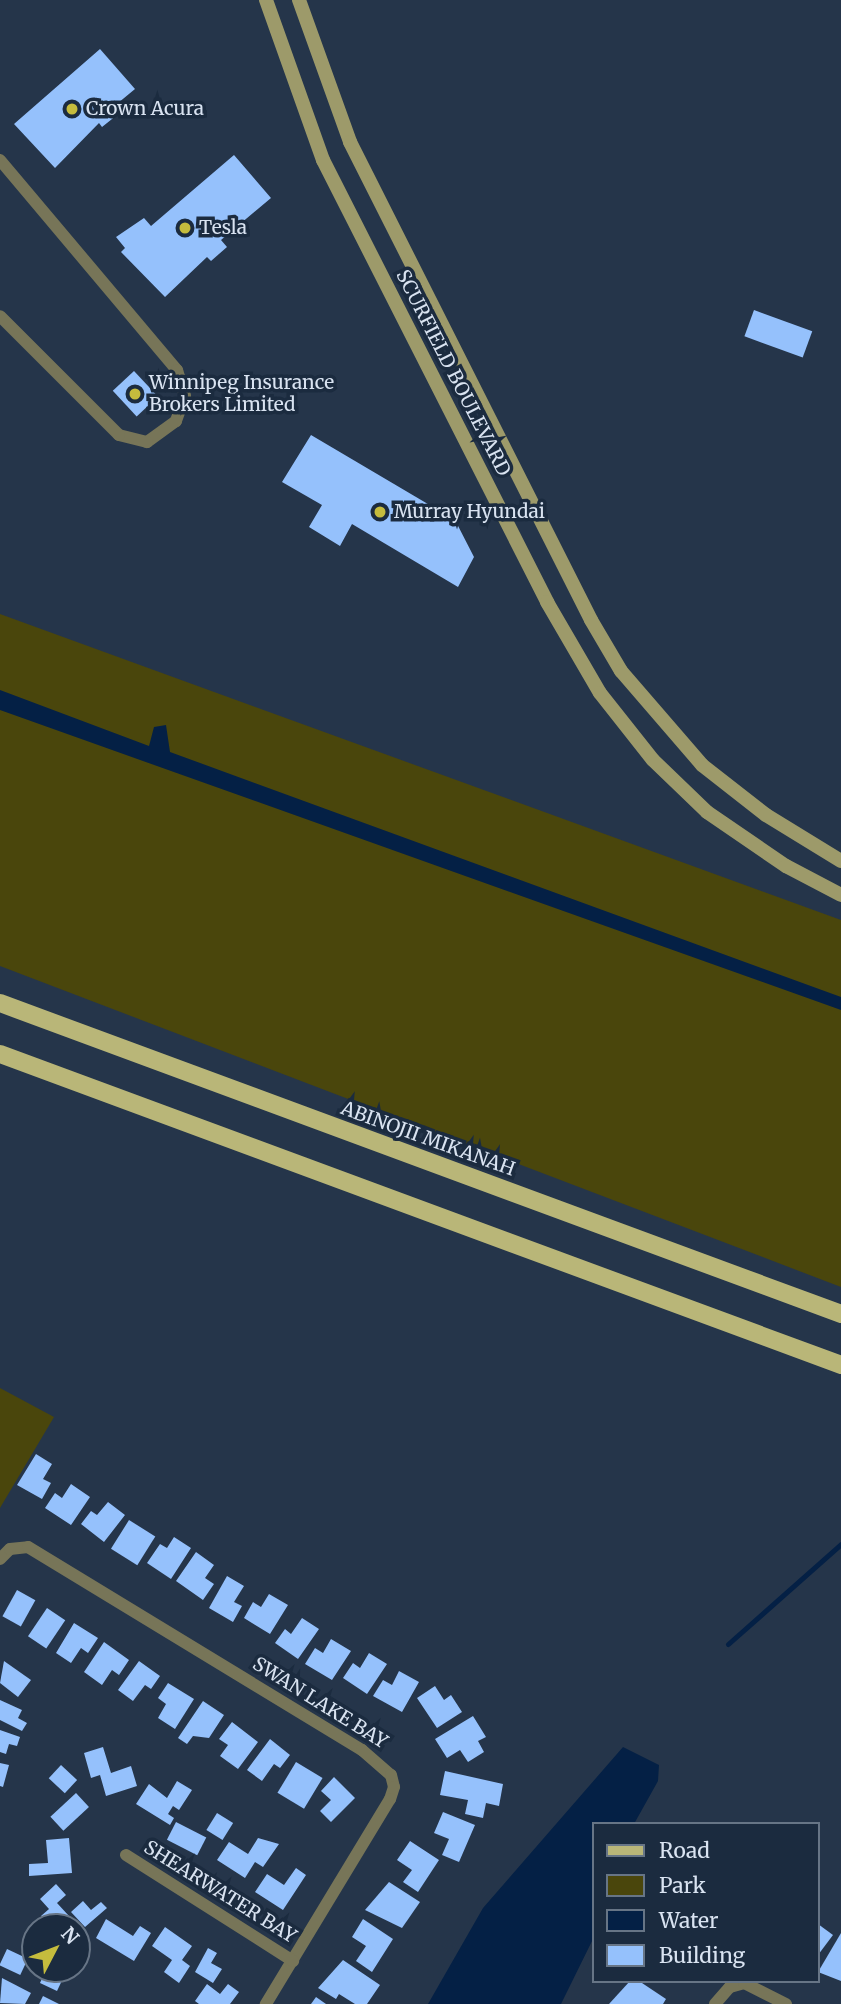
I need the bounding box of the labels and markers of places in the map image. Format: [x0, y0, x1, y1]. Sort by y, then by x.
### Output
place label: Crown Acura [86, 98, 204, 120]
marker: Crown Acura [64, 101, 80, 117]
place label: Tesla [199, 217, 247, 239]
marker: Tesla [177, 220, 193, 236]
place label: Winnipeg Insurance Brokers Limited [149, 372, 334, 416]
marker: Winnipeg Insurance Brokers Limited [127, 386, 143, 402]
place label: Murray Hyundai [394, 501, 545, 523]
marker: Murray Hyundai [372, 504, 388, 520]

